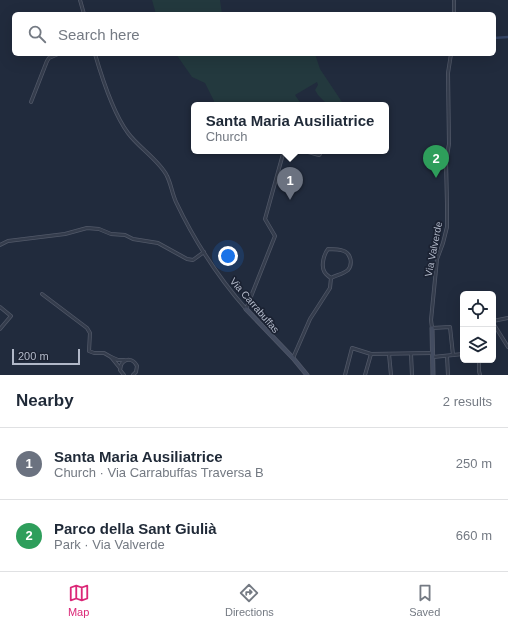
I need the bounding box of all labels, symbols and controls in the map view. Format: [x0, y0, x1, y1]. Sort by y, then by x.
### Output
search box [12, 12, 496, 56]
icon: search [26, 23, 48, 45]
text: Search here [58, 26, 140, 43]
popup [191, 102, 389, 154]
text: Santa Maria Ausiliatrice [206, 112, 374, 129]
text: Church [206, 129, 248, 144]
pin: 2 [423, 145, 449, 178]
pin: 1 [277, 167, 303, 200]
street label: Via Valverde [423, 220, 444, 278]
your location [218, 246, 238, 266]
street label: Via Carrabuffas [228, 276, 281, 335]
map controls [460, 291, 496, 363]
button: locate [460, 291, 496, 327]
button: layers [460, 327, 496, 363]
scale bar [12, 347, 80, 366]
text: 200 m [18, 350, 49, 362]
text: Nearby [16, 391, 74, 410]
text: 2 results [443, 394, 492, 409]
text: Santa Maria Ausiliatrice [54, 448, 223, 465]
text: 1 [25, 456, 33, 471]
text: 250 m [456, 456, 492, 471]
text: Church · Via Carrabuffas Traversa B [54, 465, 264, 480]
text: Parco della Sant Giulià [54, 520, 217, 537]
text: 2 [25, 528, 33, 543]
text: 660 m [456, 528, 492, 543]
text: Park · Via Valverde [54, 537, 165, 552]
tab: Map [68, 582, 90, 618]
tab: Directions [225, 582, 274, 618]
tab: Saved [409, 582, 440, 618]

